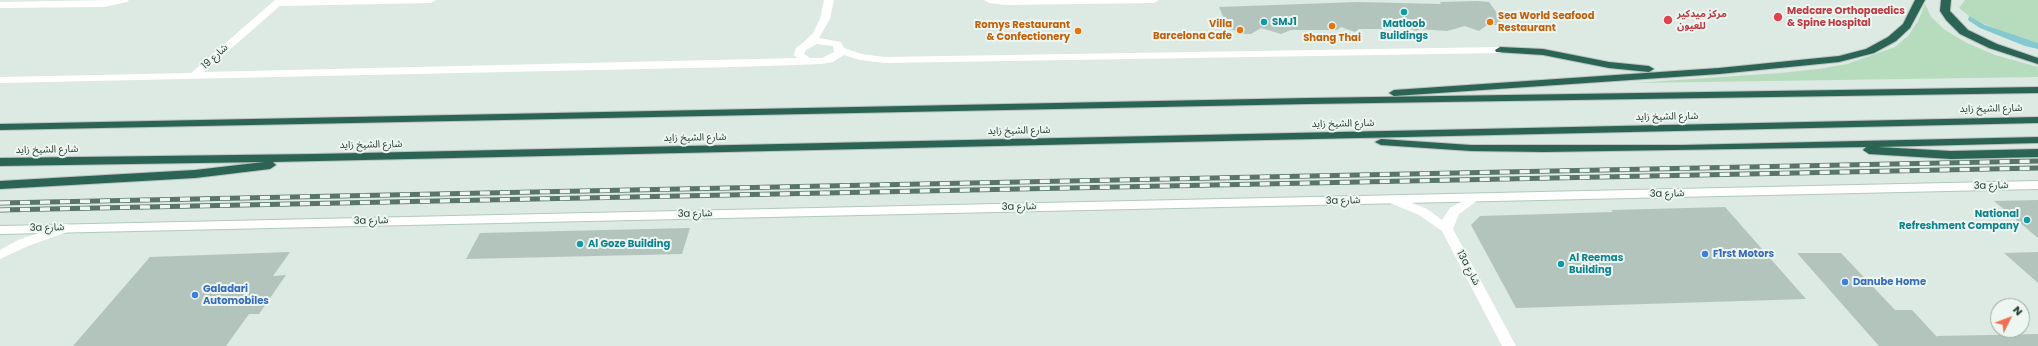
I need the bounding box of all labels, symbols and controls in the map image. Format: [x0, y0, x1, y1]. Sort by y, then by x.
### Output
place label: Medcare Orthopaedics & Spine Hospital [1787, 5, 1905, 28]
marker: Matloob Buildings [1399, 7, 1409, 17]
place label: مركز ميدكير للعيون [1677, 8, 1727, 32]
place label: Sea World Seafood Restaurant [1498, 10, 1594, 34]
marker: Medcare Orthopaedics & Spine Hospital [1772, 11, 1784, 23]
marker: مركز ميدكير للعيون [1662, 14, 1674, 26]
place label: SMJ1 [1272, 16, 1297, 28]
marker: SMJ1 [1259, 17, 1269, 27]
marker: Sea World Seafood Restaurant [1485, 17, 1495, 27]
place label: Villa Barcelona Cafe [1153, 18, 1232, 42]
place label: Matloob Buildings [1380, 18, 1428, 42]
place label: Romys Restaurant & Confectionery [975, 19, 1070, 42]
marker: Shang Thai [1327, 21, 1337, 31]
marker: Villa Barcelona Cafe [1235, 25, 1245, 35]
marker: Romys Restaurant & Confectionery [1073, 26, 1083, 36]
place label: Shang Thai [1303, 32, 1361, 44]
street label: شارع 19 [199, 42, 231, 72]
street label: شارع الشيخ زايد [1960, 102, 2022, 116]
street label: شارع الشيخ زايد [1636, 110, 1698, 124]
street label: شارع الشيخ زايد [1312, 117, 1374, 131]
street label: شارع الشيخ زايد [988, 124, 1050, 138]
street label: شارع الشيخ زايد [664, 131, 726, 145]
street label: شارع الشيخ زايد [340, 138, 402, 152]
street label: شارع الشيخ زايد [16, 143, 78, 157]
street label: 3a شارع [1973, 180, 2009, 192]
street label: 3a شارع [1649, 188, 1685, 200]
street label: 3a شارع [1325, 195, 1361, 207]
street label: 3a شارع [1001, 201, 1037, 213]
street label: 3a شارع [677, 208, 713, 220]
place label: National Refreshment Company [1899, 208, 2019, 232]
street label: 3a شارع [353, 215, 389, 227]
marker: National Refreshment Company [2022, 215, 2032, 225]
street label: 3a شارع [29, 222, 65, 234]
place label: Al Goze Building [588, 238, 670, 250]
marker: Al Goze Building [575, 239, 585, 249]
street label: 13a شارع [1454, 248, 1482, 288]
place label: F1rst Motors [1713, 248, 1774, 260]
marker: F1rst Motors [1700, 249, 1710, 259]
place label: Al Reemas Building [1569, 252, 1623, 276]
marker: Al Reemas Building [1556, 259, 1566, 269]
place label: Danube Home [1853, 276, 1926, 288]
marker: Danube Home [1840, 277, 1850, 287]
place label: Galadari Automobiles [203, 283, 269, 306]
marker: Galadari Automobiles [190, 290, 200, 300]
north arrow [1990, 298, 2030, 338]
text: N [2009, 302, 2027, 319]

